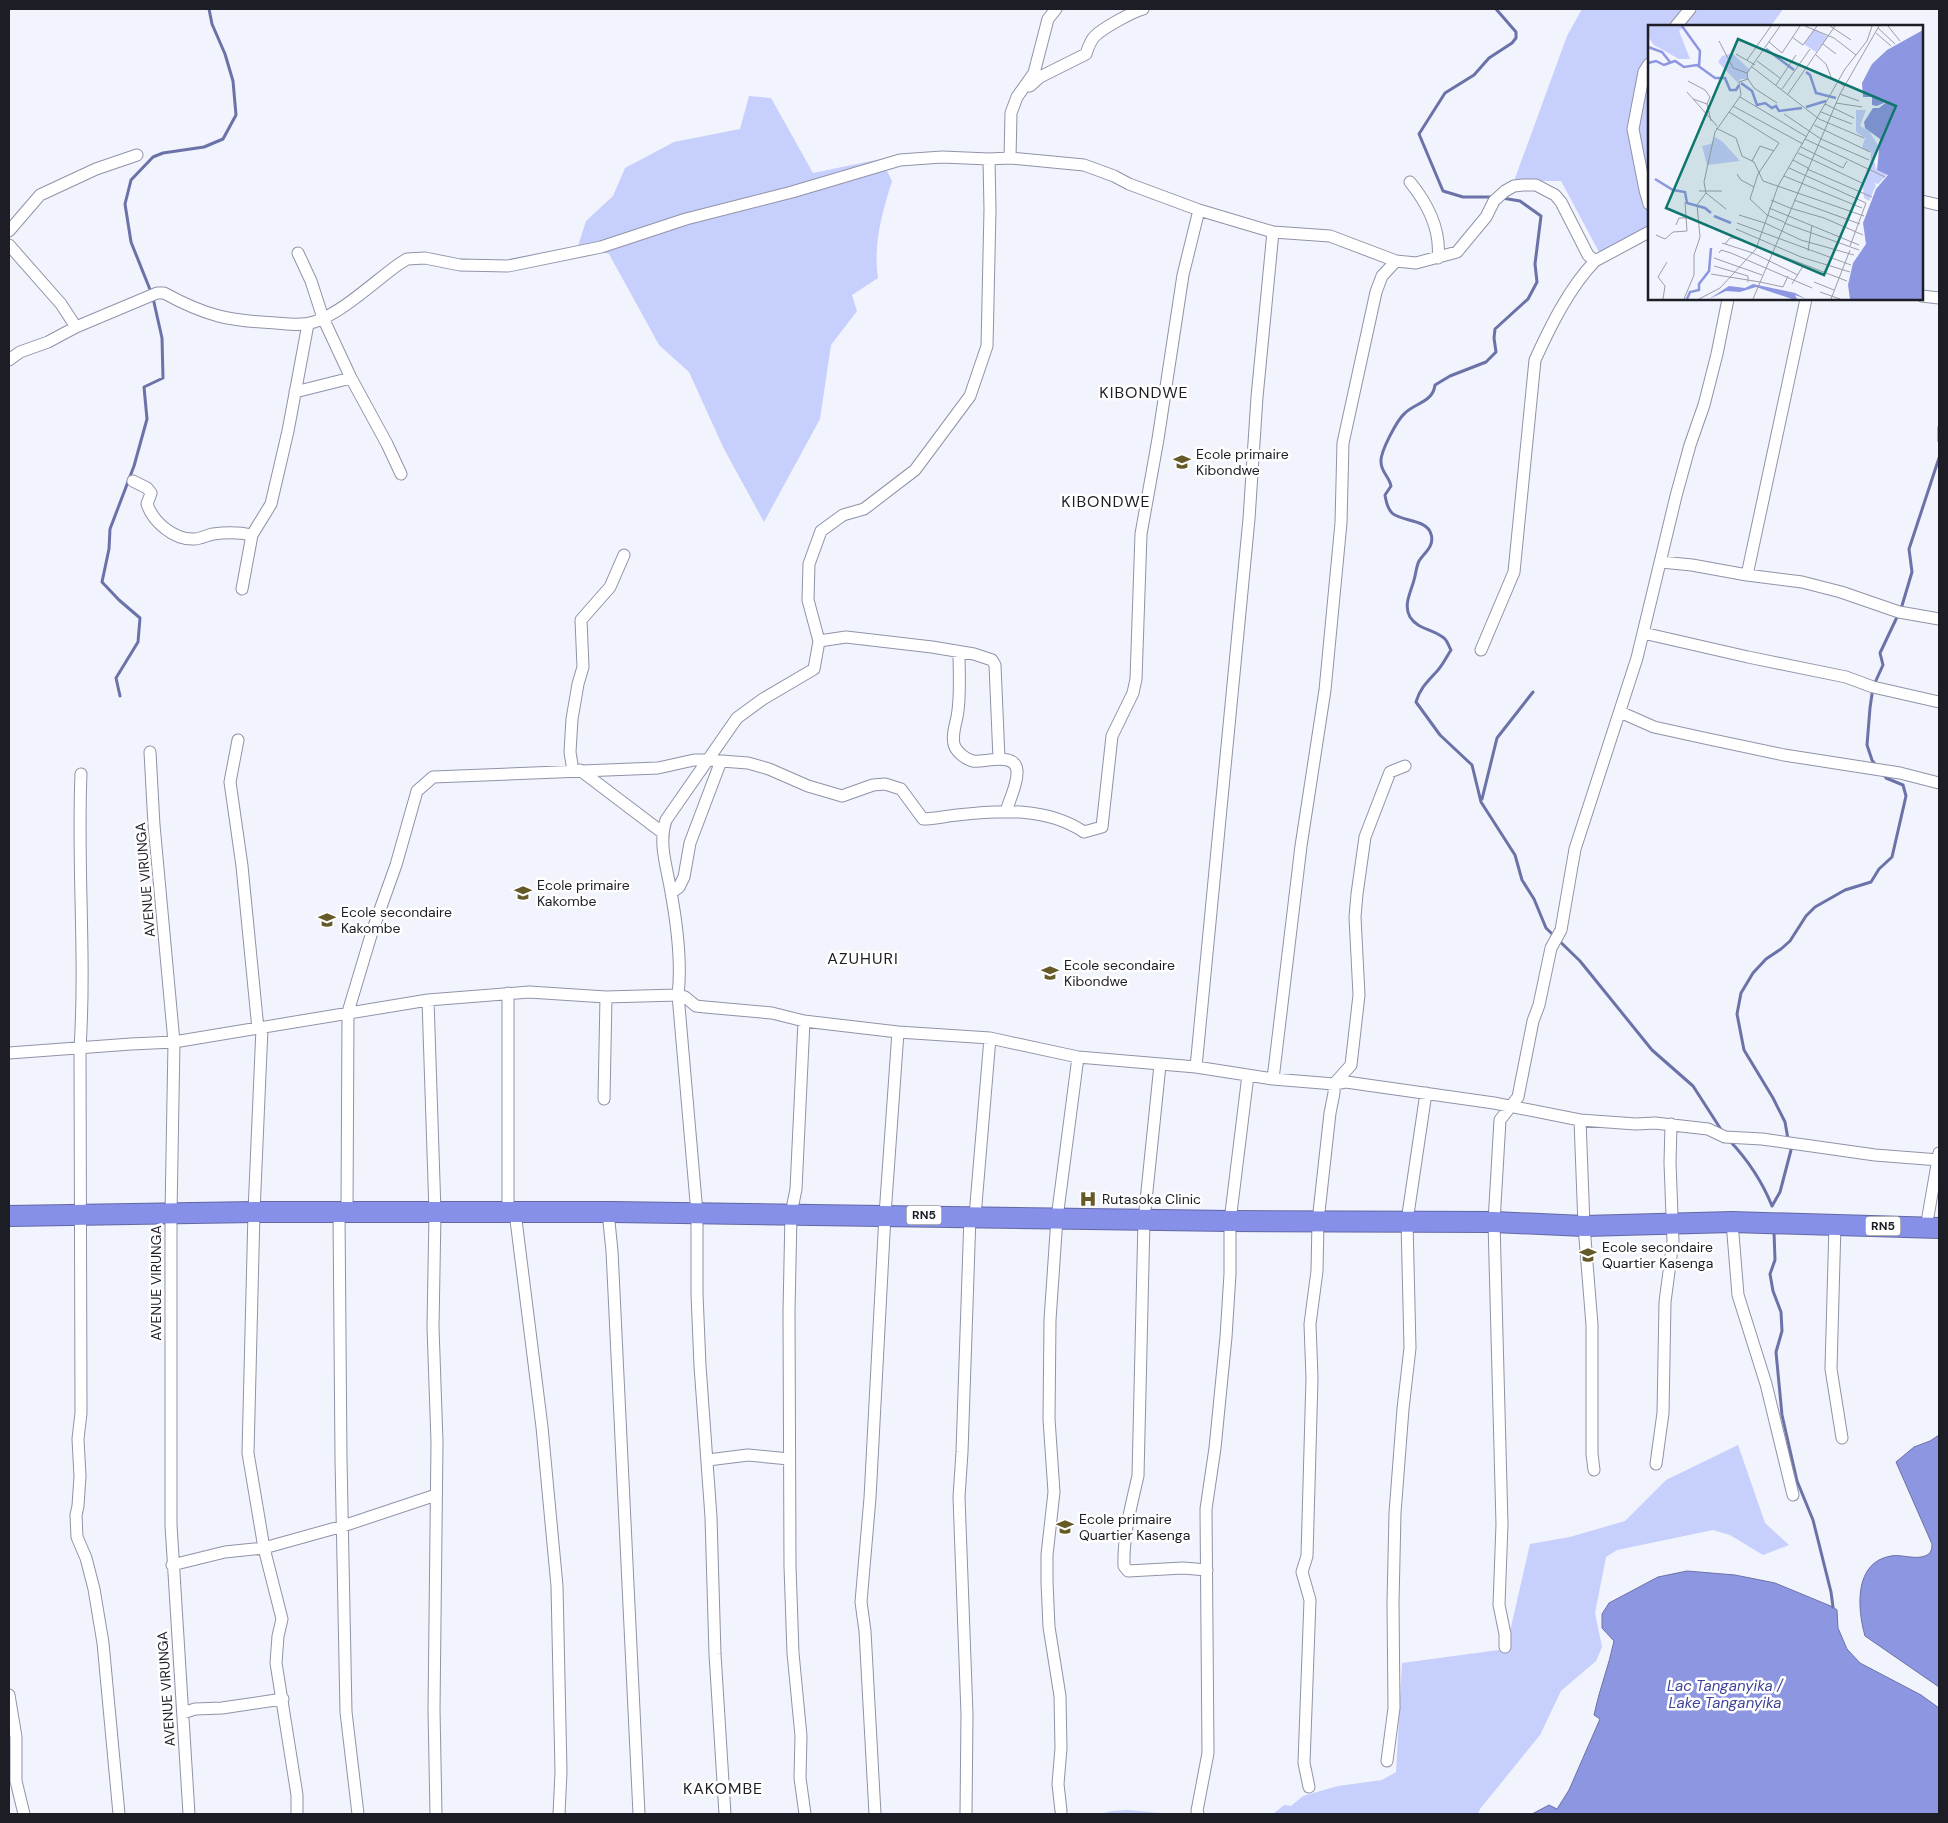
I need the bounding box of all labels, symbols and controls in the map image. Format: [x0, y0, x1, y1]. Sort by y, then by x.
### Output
inset map [1648, 25, 1923, 300]
district label: KIBONDWE [1099, 382, 1189, 403]
place label: Ecole primaire Kibondwe [1196, 445, 1289, 479]
school or university icon: Ecole primaire Kibondwe [1172, 452, 1192, 472]
district label: KIBONDWE [1061, 491, 1151, 512]
street label: AVENUE VIRUNGA [131, 822, 159, 938]
place label: Ecole primaire Kakombe [537, 876, 630, 910]
school or university icon: Ecole primaire Kakombe [513, 883, 533, 903]
place label: Ecole secondaire Kakombe [341, 903, 452, 937]
school or university icon: Ecole secondaire Kakombe [317, 910, 337, 930]
district label: AZUHURI [827, 948, 899, 969]
place label: Ecole secondaire Kibondwe [1064, 956, 1175, 990]
school or university icon: Ecole secondaire Kibondwe [1040, 963, 1060, 983]
hospital icon: Rutasoka Clinic [1078, 1189, 1098, 1209]
place label: Rutasoka Clinic [1102, 1190, 1201, 1208]
road number: RN5 [906, 1206, 942, 1224]
road number: RN5 [1866, 1216, 1900, 1236]
street label: AVENUE VIRUNGA [147, 1225, 165, 1341]
place label: Ecole secondaire Quartier Kasenga [1602, 1238, 1713, 1272]
school or university icon: Ecole secondaire Quartier Kasenga [1578, 1245, 1598, 1265]
place label: Ecole primaire Quartier Kasenga [1079, 1510, 1190, 1544]
school or university icon: Ecole primaire Quartier Kasenga [1055, 1517, 1075, 1537]
street label: AVENUE VIRUNGA [153, 1631, 179, 1747]
water label: Lac Tanganyika / Lake Tanganyika [1667, 1676, 1784, 1713]
district label: KAKOMBE [683, 1778, 763, 1799]

